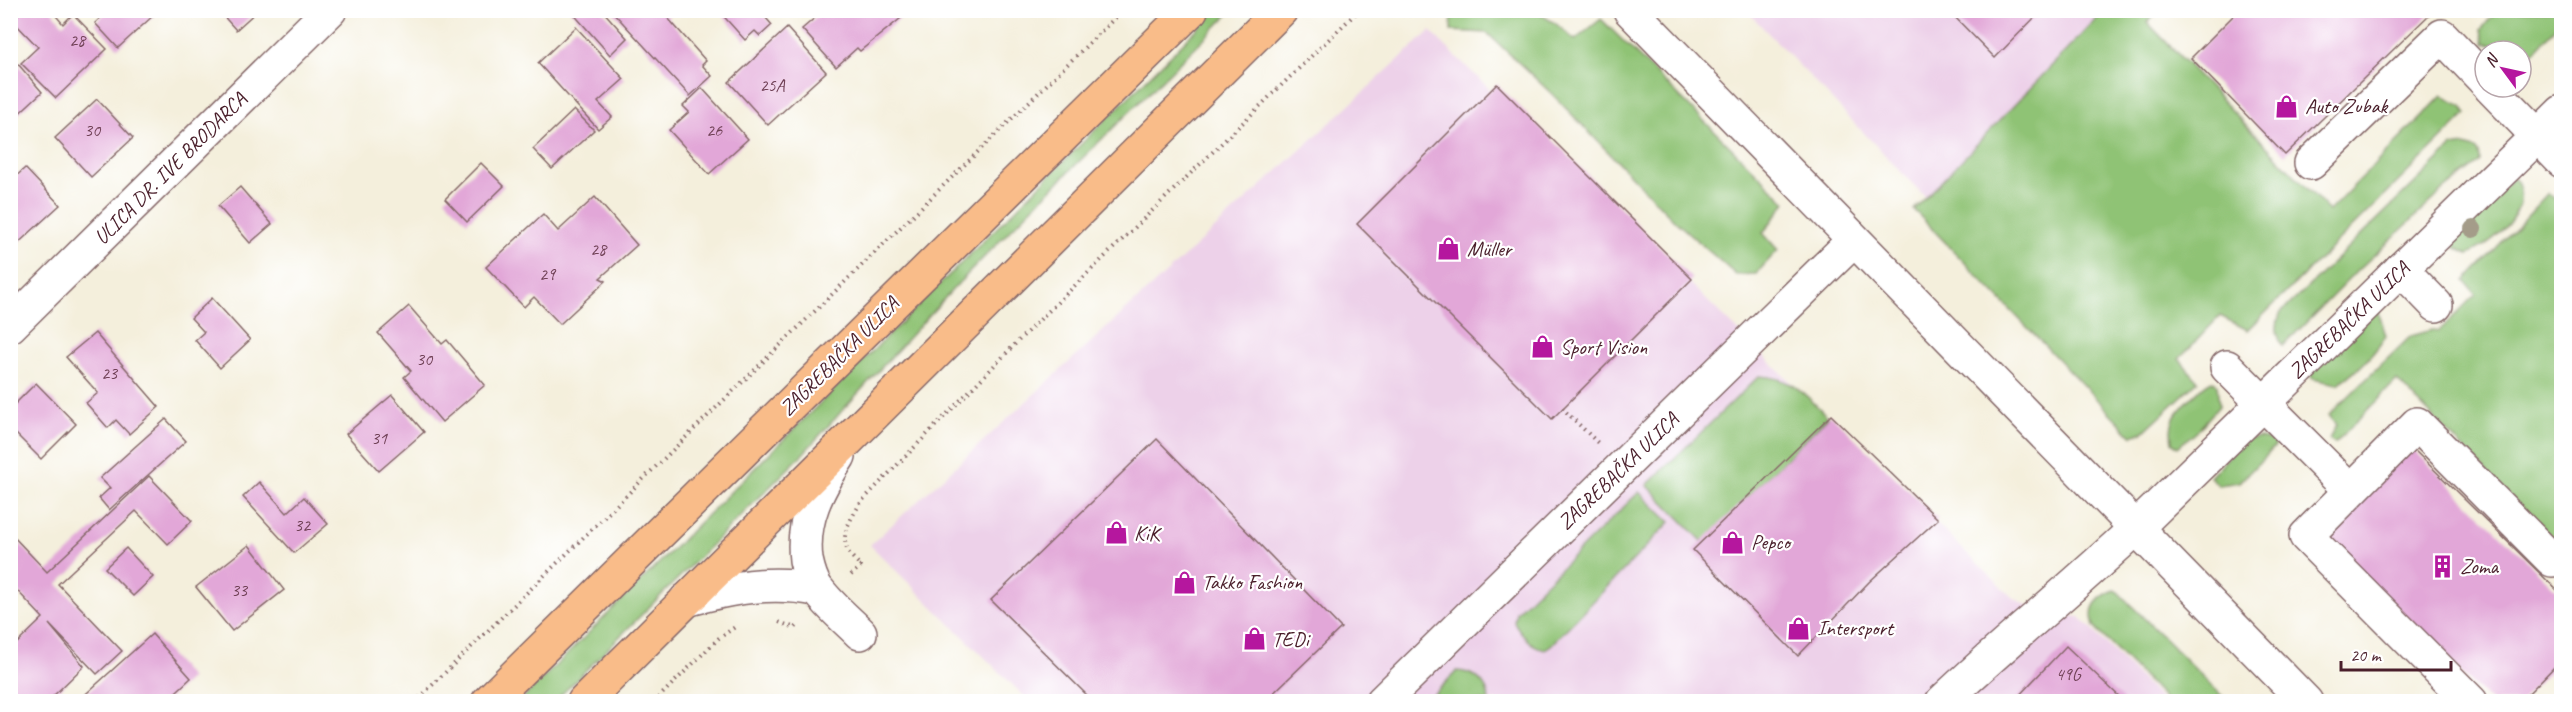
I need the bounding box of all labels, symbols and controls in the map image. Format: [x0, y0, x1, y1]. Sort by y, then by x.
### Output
house number: 28 [69, 29, 87, 51]
north arrow [2473, 39, 2533, 99]
text: N [2480, 49, 2504, 71]
house number: 25A [759, 74, 786, 96]
street label: ULICA DR. IVE BRODARCA [88, 86, 252, 250]
shop icon: Auto Zubak [2274, 93, 2300, 119]
place label: Auto Zubak [2305, 93, 2389, 119]
house number: 30 [84, 119, 102, 141]
house number: 26 [706, 119, 723, 141]
shop icon: Müller [1436, 236, 1462, 262]
place label: Müller [1467, 236, 1513, 262]
house number: 28 [590, 238, 608, 260]
street label: ZAGREBAČKA ULICA [2283, 255, 2416, 384]
house number: 29 [539, 263, 557, 285]
street label: ZAGREBAČKA ULICA [774, 290, 905, 421]
shop icon: Sport Vision [1529, 334, 1555, 360]
place label: Sport Vision [1560, 334, 1648, 360]
house number: 30 [416, 348, 434, 370]
house number: 23 [101, 362, 119, 384]
street label: ZAGREBAČKA ULICA [1552, 406, 1685, 535]
house number: 31 [371, 427, 388, 449]
house number: 32 [294, 514, 312, 536]
shop icon: KiK [1103, 520, 1129, 546]
place label: KiK [1134, 520, 1163, 546]
shop icon: Pepco [1720, 529, 1746, 555]
place label: Pepco [1751, 529, 1792, 555]
building icon: Zoma [2429, 553, 2455, 579]
place label: Zoma [2460, 553, 2500, 579]
shop icon: Takko Fashion [1171, 569, 1197, 595]
place label: Takko Fashion [1202, 569, 1303, 595]
house number: 33 [231, 579, 249, 601]
shop icon: Intersport [1786, 615, 1812, 641]
place label: Intersport [1817, 615, 1895, 641]
shop icon: TEDi [1241, 626, 1267, 652]
place label: TEDi [1272, 626, 1312, 652]
scale bar [2341, 634, 2450, 672]
text: 20 m [2350, 644, 2383, 666]
house number: 49G [2056, 663, 2083, 685]

